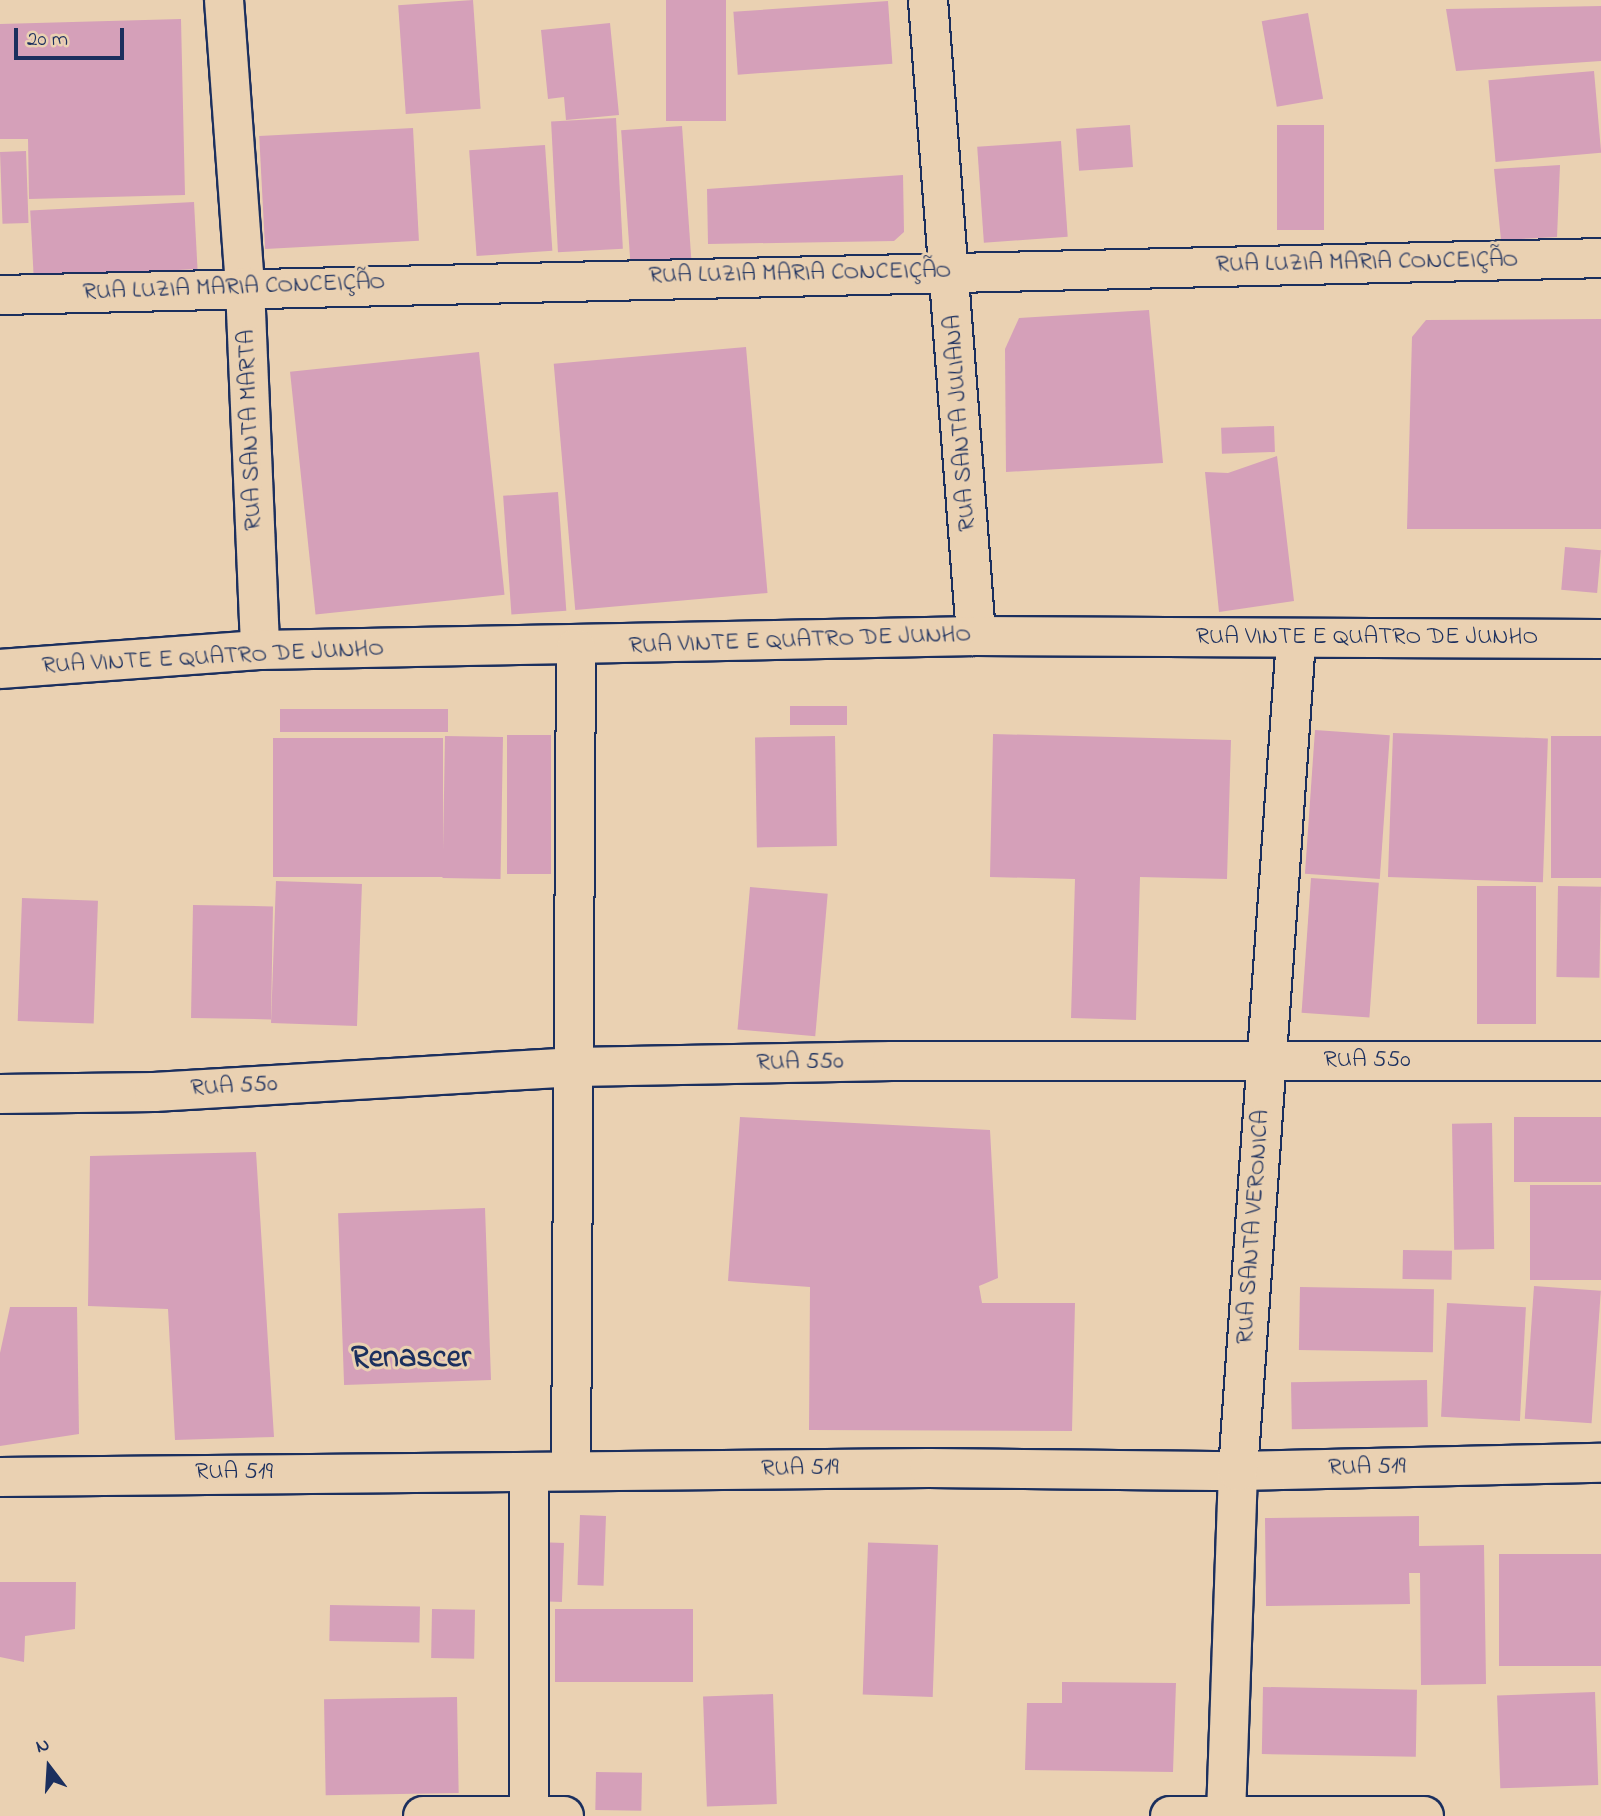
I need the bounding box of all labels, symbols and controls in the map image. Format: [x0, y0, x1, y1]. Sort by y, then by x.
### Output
scale bar [18, 14, 128, 58]
text: 20 m [27, 25, 68, 55]
street label: RUA LUZIA MARIA CONCEIÇÃO [1215, 246, 1519, 280]
street label: RUA LUZIA MARIA CONCEIÇÃO [648, 257, 952, 291]
street label: RUA LUZIA MARIA CONCEIÇÃO [82, 268, 386, 308]
street label: RUA SANTA JULIANA [939, 314, 983, 532]
street label: RUA SANTA MARTA [233, 329, 269, 531]
street label: RUA VINTE E QUATRO DE JUNHO [628, 621, 972, 661]
street label: RUA VINTE E QUATRO DE JUNHO [1196, 624, 1538, 652]
street label: RUA VINTE E QUATRO DE JUNHO [41, 635, 385, 681]
street label: RUA 550 [1323, 1047, 1411, 1075]
street label: RUA 550 [756, 1048, 844, 1078]
street label: RUA 550 [190, 1070, 278, 1104]
street label: RUA SANTA VERONICA [1231, 1109, 1277, 1345]
district label: Renascer [351, 1340, 471, 1378]
street label: RUA 519 [1328, 1453, 1406, 1483]
street label: RUA 519 [761, 1454, 839, 1484]
street label: RUA 519 [195, 1459, 273, 1487]
north arrow [14, 1732, 84, 1802]
text: N [33, 1732, 53, 1761]

